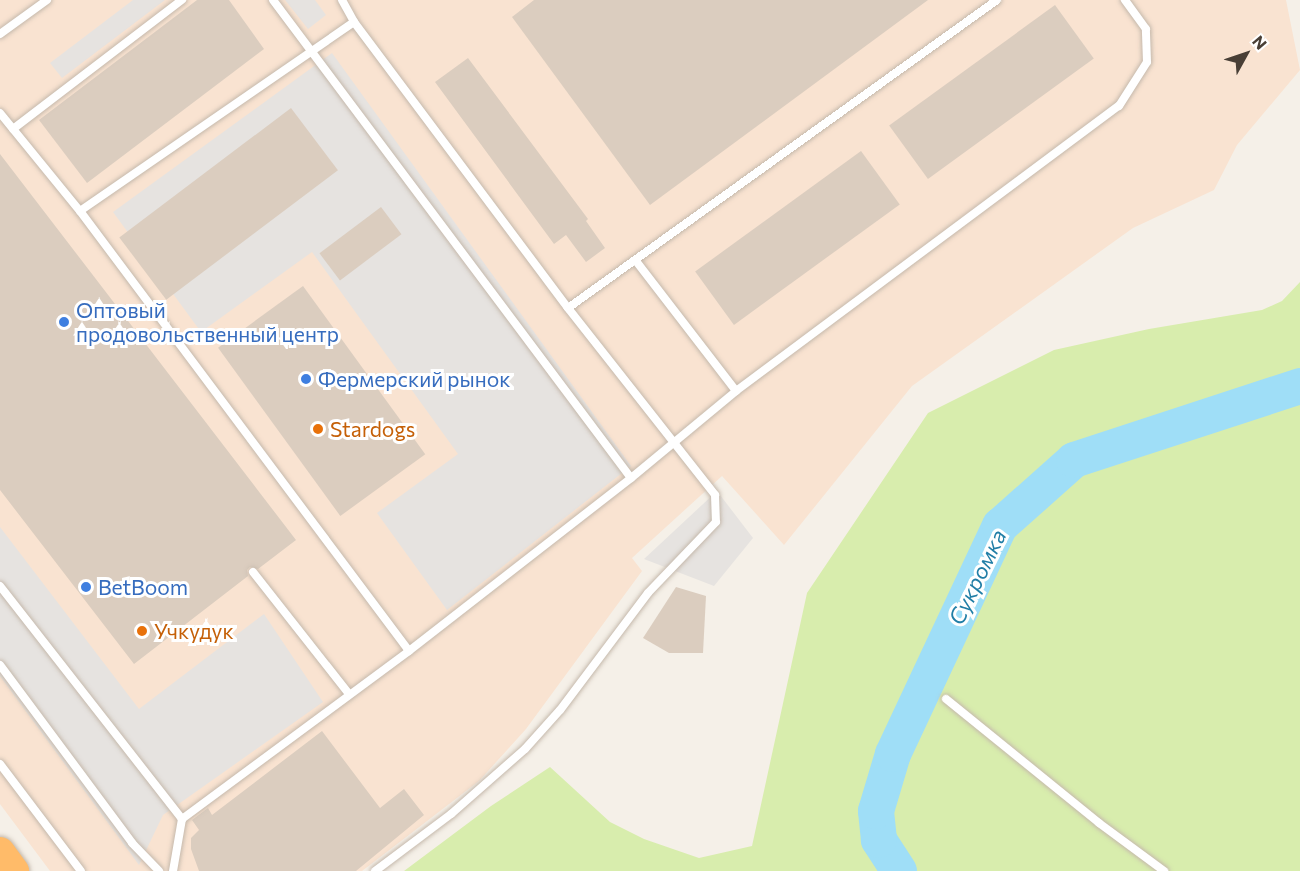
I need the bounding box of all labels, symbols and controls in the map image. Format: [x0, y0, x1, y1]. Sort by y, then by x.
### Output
north arrow [1216, 24, 1276, 84]
text: N [1249, 31, 1271, 53]
place label: Оптовый продовольственный центр [76, 297, 339, 347]
marker: Оптовый продовольственный центр [57, 315, 71, 329]
place label: Фермерский рынок [318, 366, 510, 392]
marker: Фермерский рынок [299, 372, 313, 386]
place label: Stardogs [330, 416, 415, 442]
marker: Stardogs [311, 422, 325, 436]
water label: Сукромка [943, 525, 1011, 629]
place label: BetBoom [98, 574, 188, 600]
marker: BetBoom [79, 580, 93, 594]
place label: Учкудук [154, 618, 234, 644]
marker: Учкудук [135, 624, 149, 638]

